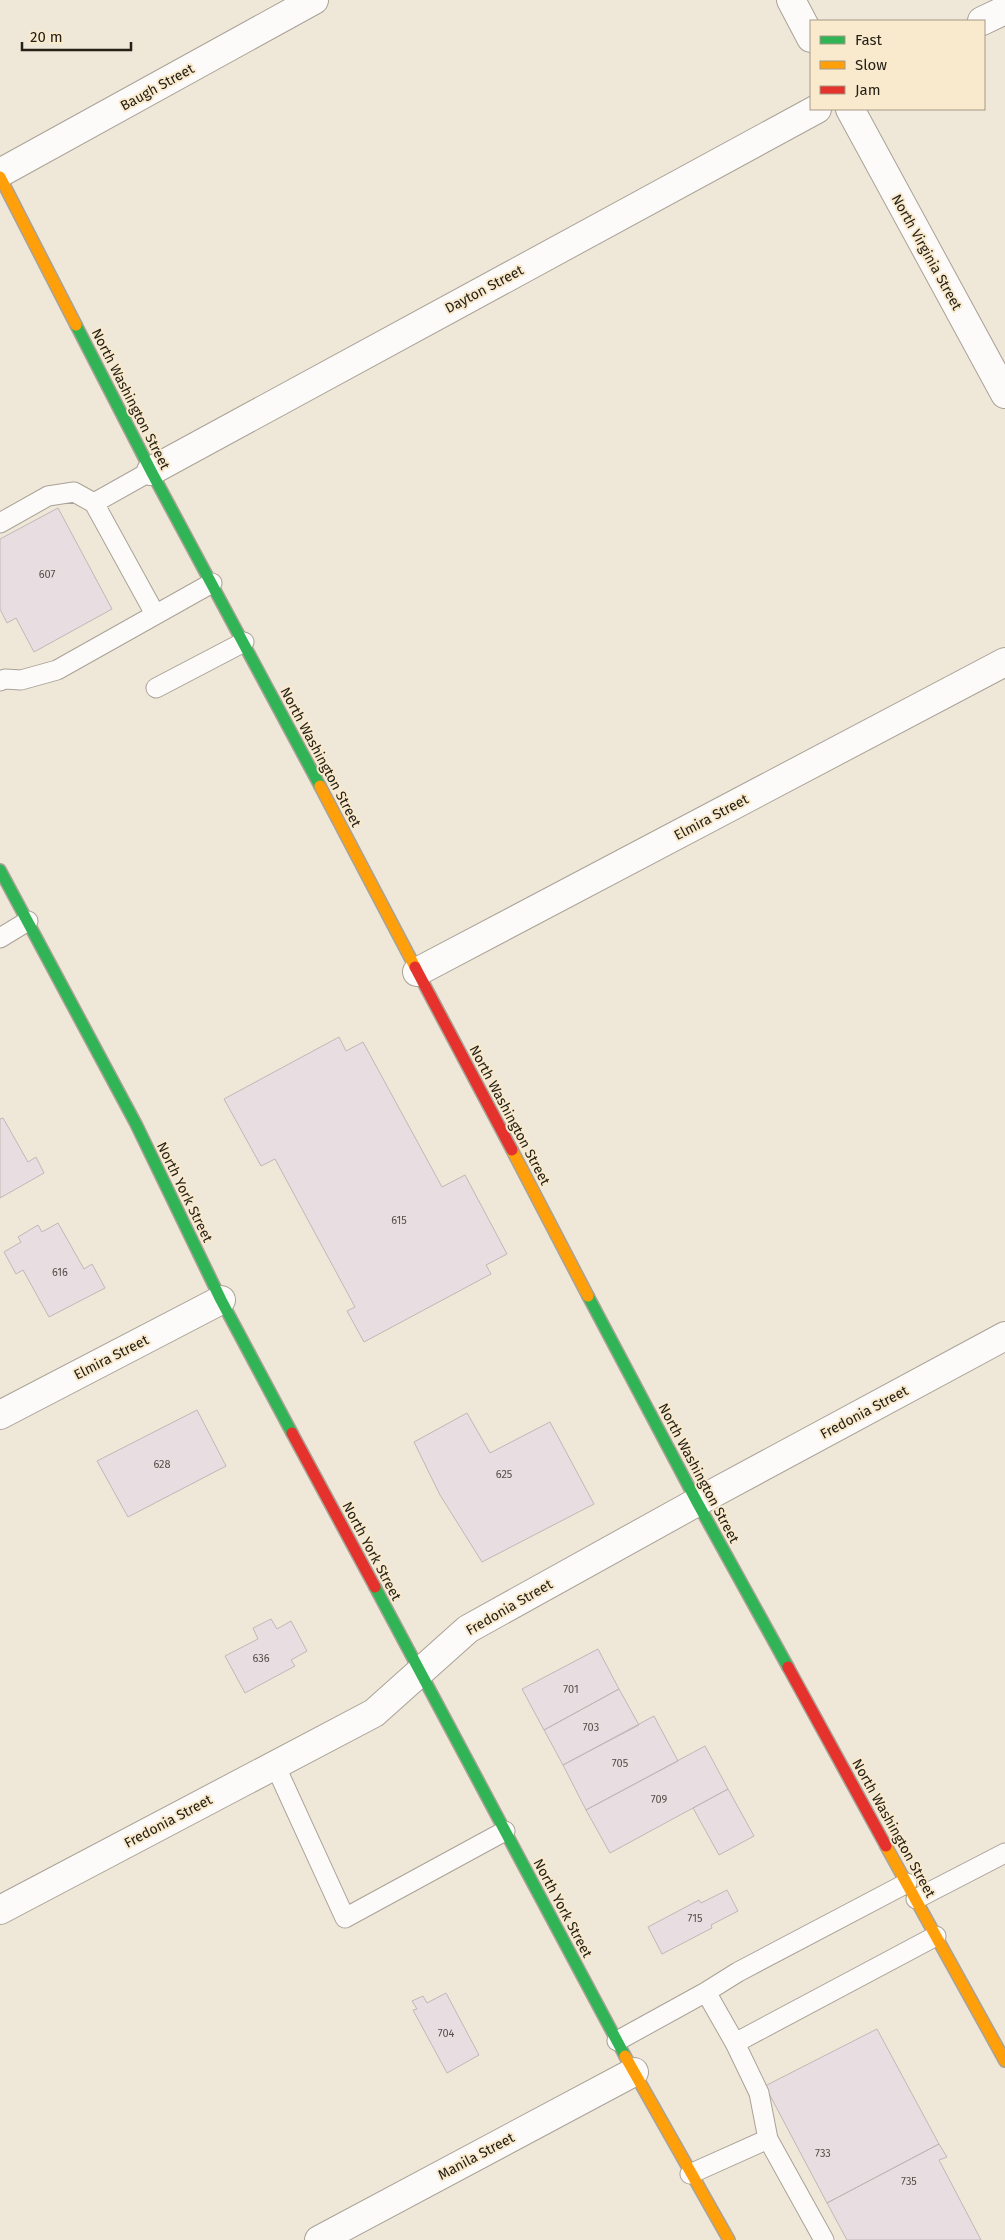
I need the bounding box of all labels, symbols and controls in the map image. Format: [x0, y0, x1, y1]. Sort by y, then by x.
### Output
scale bar [22, 20, 131, 52]
legend [810, 20, 985, 110]
text: 20 m [30, 28, 63, 46]
text: Fast [855, 31, 882, 49]
text: Slow [855, 56, 887, 74]
street label: Baugh Street [118, 60, 198, 115]
text: Jam [855, 81, 881, 99]
street label: North Virginia Street [888, 191, 966, 314]
street label: Dayton Street [442, 261, 527, 317]
street label: North Washington Street [88, 326, 174, 473]
house number: 607 [39, 568, 55, 581]
street label: North Washington Street [276, 684, 365, 831]
street label: Elmira Street [671, 790, 752, 844]
street label: North Washington Street [465, 1042, 554, 1189]
street label: North York Street [153, 1139, 217, 1246]
house number: 615 [391, 1214, 407, 1227]
house number: 616 [52, 1266, 68, 1279]
street label: Elmira Street [71, 1331, 152, 1384]
street label: Fredonia Street [817, 1382, 912, 1443]
street label: North Washington Street [654, 1400, 743, 1547]
house number: 628 [153, 1458, 171, 1471]
house number: 625 [496, 1468, 513, 1481]
street label: North York Street [338, 1499, 405, 1604]
street label: Fredonia Street [463, 1575, 556, 1639]
house number: 636 [252, 1652, 270, 1665]
house number: 701 [563, 1683, 579, 1696]
house number: 703 [583, 1721, 599, 1734]
street label: North Washington Street [848, 1756, 939, 1901]
house number: 705 [612, 1757, 629, 1770]
street label: Fredonia Street [121, 1791, 216, 1852]
house number: 709 [651, 1793, 667, 1806]
street label: North York Street [529, 1856, 596, 1961]
house number: 715 [688, 1912, 703, 1925]
house number: 704 [438, 2027, 455, 2040]
street label: Manila Street [435, 2129, 518, 2184]
house number: 733 [815, 2147, 831, 2160]
house number: 735 [901, 2175, 917, 2188]

